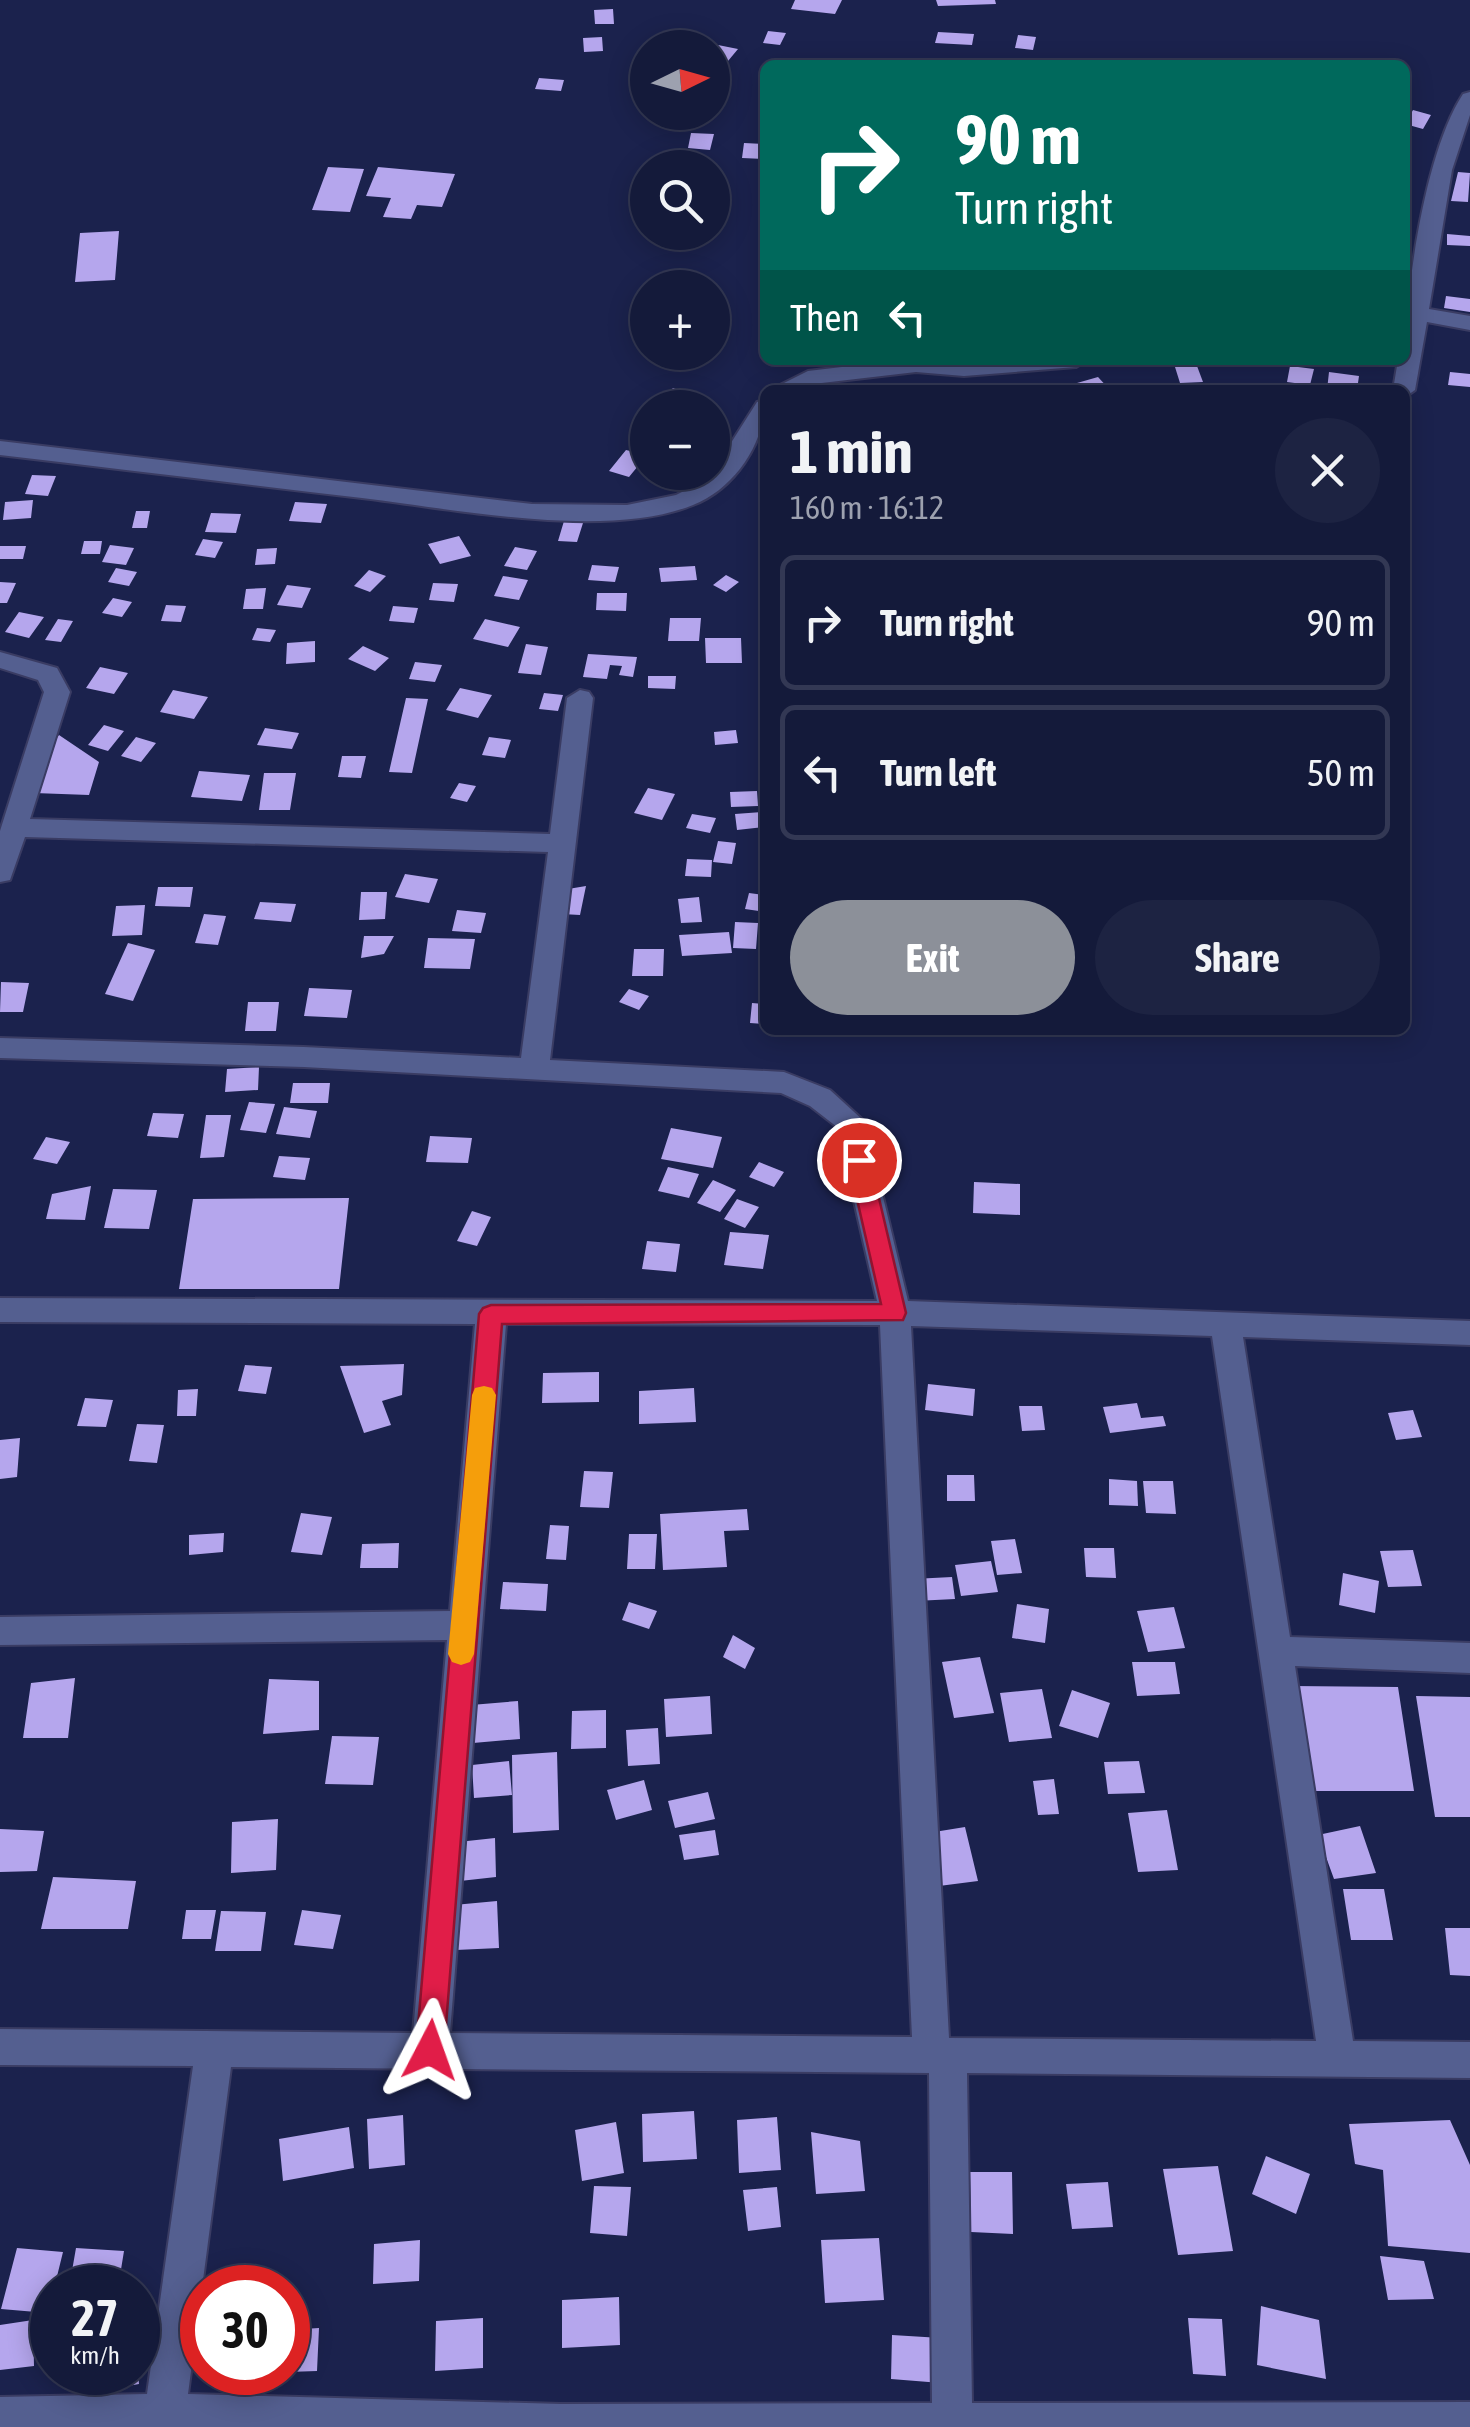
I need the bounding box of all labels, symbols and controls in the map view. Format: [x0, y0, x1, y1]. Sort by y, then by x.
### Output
north arrow [630, 30, 730, 130]
map controls [630, 30, 730, 490]
text: 90 m [955, 99, 1081, 179]
icon: right [790, 100, 920, 230]
button: search [630, 150, 730, 250]
text: Turn right [955, 182, 1113, 234]
button: + [630, 270, 730, 370]
icon: left [880, 290, 935, 345]
text: Then [790, 296, 860, 339]
button: − [630, 390, 730, 490]
text: 1 min [790, 417, 913, 486]
button: close [1275, 418, 1380, 523]
text: 160 m · 16:12 [790, 489, 944, 526]
icon: right [795, 595, 850, 650]
text: Turn right [880, 601, 1014, 644]
text: 90 m [1307, 601, 1375, 644]
icon: left [795, 745, 850, 800]
text: Turn left [880, 751, 996, 794]
text: 50 m [1307, 751, 1375, 794]
button: Exit [790, 900, 1075, 1015]
button: Share [1095, 900, 1380, 1015]
pin [817, 1118, 902, 1203]
icon: arrive [832, 1133, 887, 1188]
position arrow [378, 1998, 482, 2102]
speed limit sign: 30 [180, 2265, 310, 2395]
text: 27 [71, 2289, 118, 2347]
text: km/h [70, 2341, 120, 2369]

